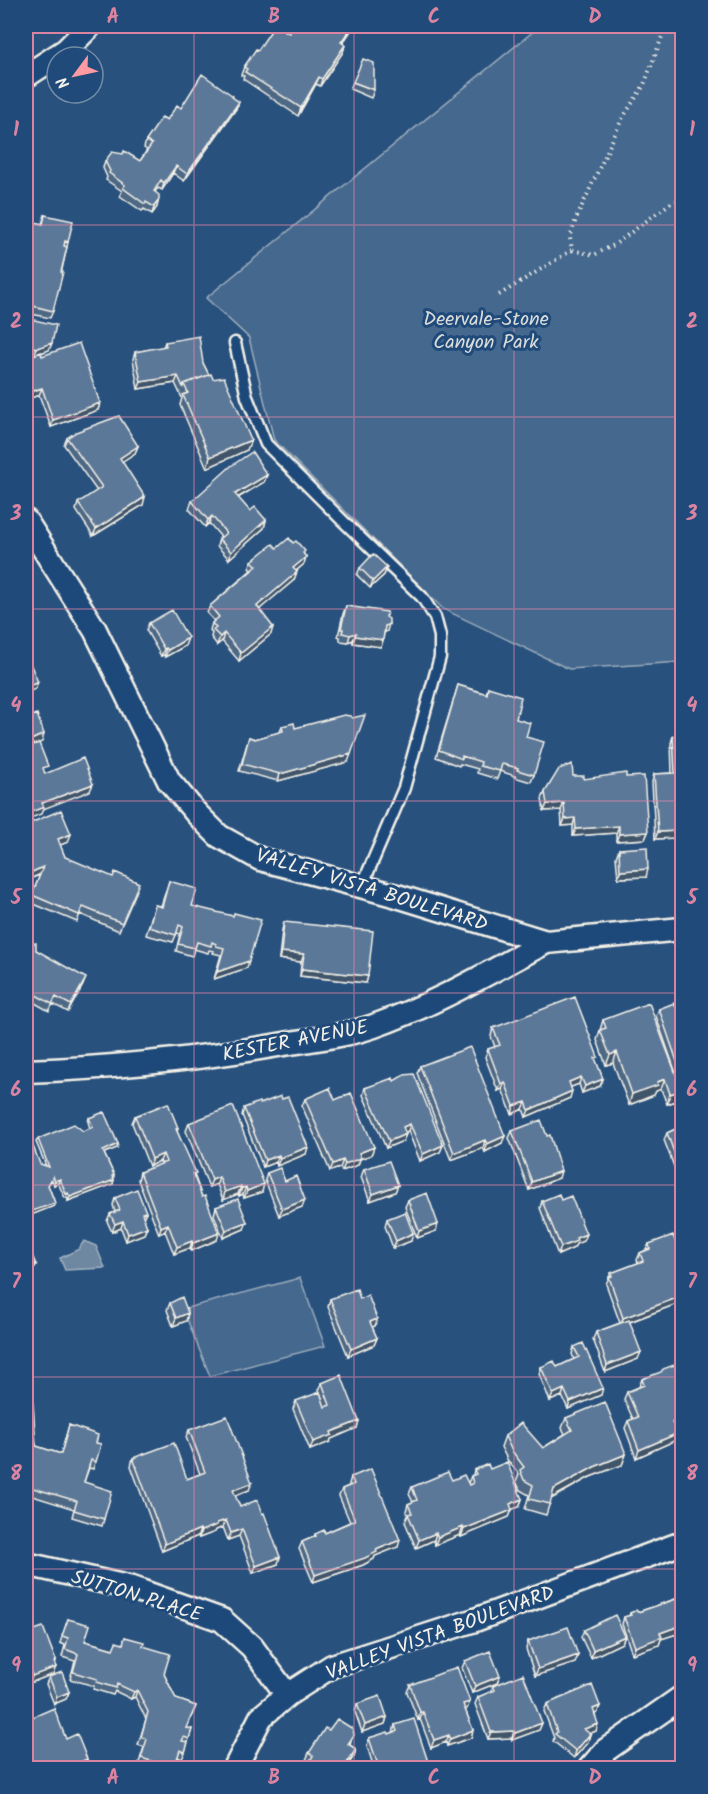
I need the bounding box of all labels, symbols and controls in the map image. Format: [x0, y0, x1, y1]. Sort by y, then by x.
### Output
text: A [107, 2, 119, 34]
text: B [268, 2, 280, 34]
text: C [428, 2, 440, 34]
text: D [588, 2, 602, 34]
north arrow [45, 45, 105, 105]
text: N [50, 71, 77, 93]
text: 1 [13, 115, 19, 147]
text: 1 [689, 115, 695, 147]
park label: Deervale-Stone Canyon Park [423, 304, 549, 359]
text: 2 [10, 307, 22, 339]
text: 2 [686, 307, 698, 339]
text: 3 [10, 499, 22, 531]
text: 3 [686, 499, 698, 531]
text: 4 [11, 691, 22, 723]
text: 4 [687, 691, 698, 723]
street label: VALLEY VISTA BOULEVARD [251, 840, 491, 941]
text: 5 [10, 883, 23, 915]
text: 5 [686, 883, 699, 915]
street label: KESTER AVENUE [220, 1012, 372, 1072]
text: 6 [11, 1075, 22, 1107]
text: 6 [687, 1075, 698, 1107]
text: 7 [11, 1267, 21, 1299]
text: 7 [687, 1267, 697, 1299]
text: 8 [10, 1459, 22, 1491]
text: 8 [686, 1459, 698, 1491]
street label: SUTTON PLACE [67, 1562, 207, 1632]
street label: VALLEY VISTA BOULEVARD [322, 1578, 560, 1690]
text: 9 [11, 1651, 21, 1683]
text: 9 [687, 1651, 697, 1683]
text: A [107, 1763, 119, 1794]
text: B [268, 1763, 280, 1794]
text: C [428, 1763, 440, 1794]
text: D [588, 1763, 602, 1794]

